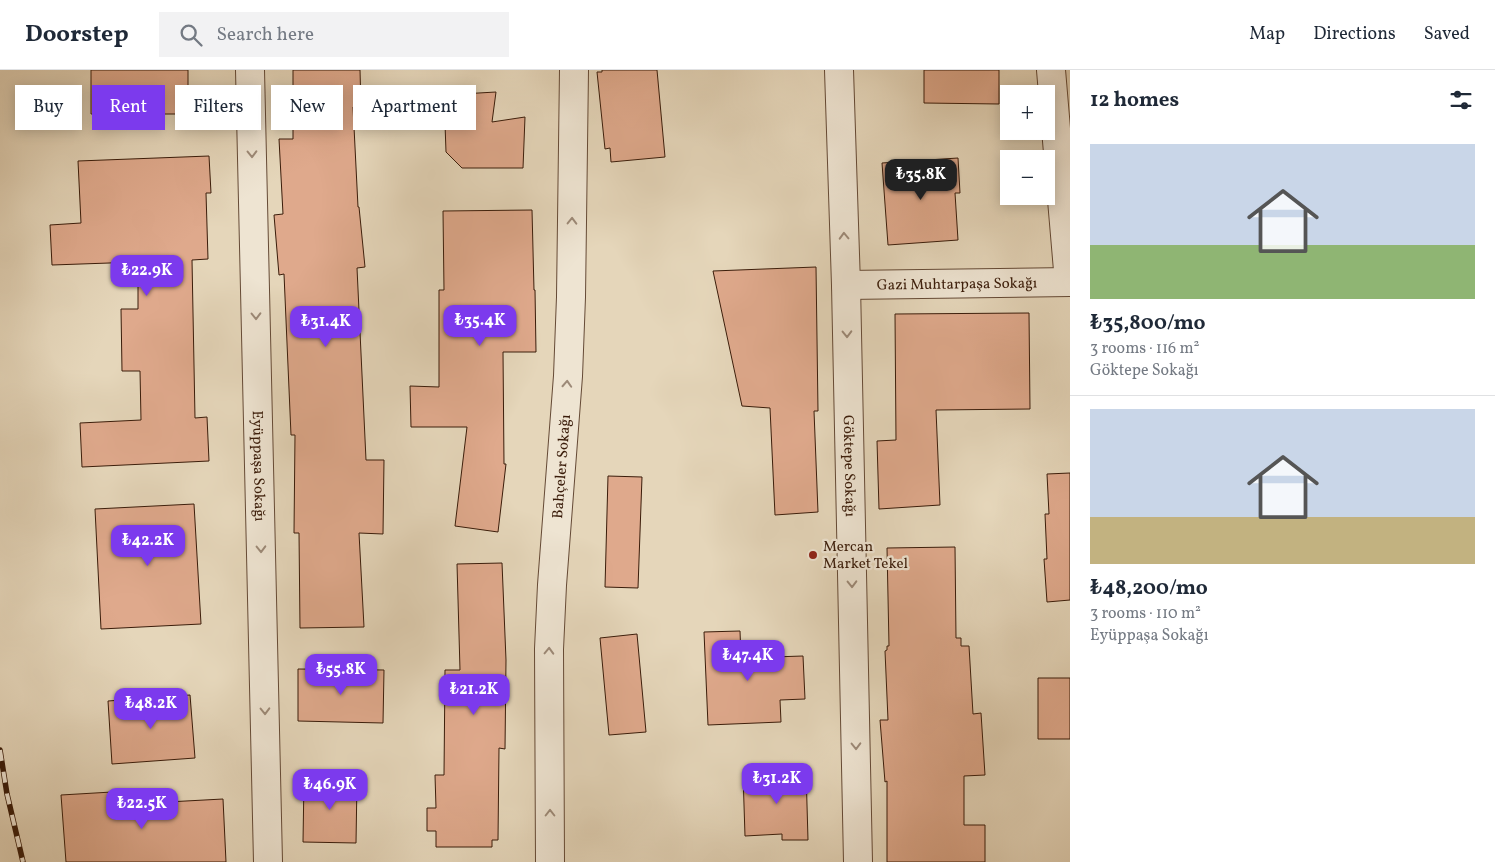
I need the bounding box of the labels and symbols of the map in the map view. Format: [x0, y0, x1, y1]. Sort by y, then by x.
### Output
one-way arrow [247, 150, 257, 158]
pin: ₺35.8K [880, 158, 962, 201]
one-way arrow [566, 217, 577, 225]
one-way arrow [839, 232, 850, 240]
pin: ₺22.9K [106, 254, 188, 297]
street label: Gazi Muhtarpaşa Sokağı [877, 273, 1037, 297]
pin: ₺35.4K [439, 304, 521, 347]
pin: ₺31.4K [285, 306, 367, 348]
one-way arrow [250, 312, 261, 320]
one-way arrow [842, 330, 852, 338]
one-way arrow [562, 380, 573, 388]
street label: Eyüppaşa Sokağı [246, 410, 269, 522]
street label: Bahçeler Sokağı [548, 414, 577, 519]
street label: Göktepe Sokağı [837, 415, 860, 517]
pin: ₺42.2K [107, 524, 189, 567]
place label: Mercan Market Tekel [823, 537, 908, 575]
one-way arrow [256, 545, 266, 553]
marker: Mercan Market Tekel [807, 549, 819, 561]
one-way arrow [847, 580, 857, 588]
pin: ₺47.4K [707, 640, 789, 682]
one-way arrow [544, 647, 554, 654]
pin: ₺55.8K [300, 654, 382, 696]
pin: ₺21.2K [433, 674, 515, 716]
pin: ₺48.2K [110, 688, 192, 730]
one-way arrow [259, 707, 270, 715]
one-way arrow [850, 742, 861, 750]
pin: ₺31.2K [736, 762, 818, 805]
pin: ₺46.9K [289, 768, 371, 811]
pin: ₺22.5K [101, 788, 183, 830]
one-way arrow [545, 809, 555, 817]

